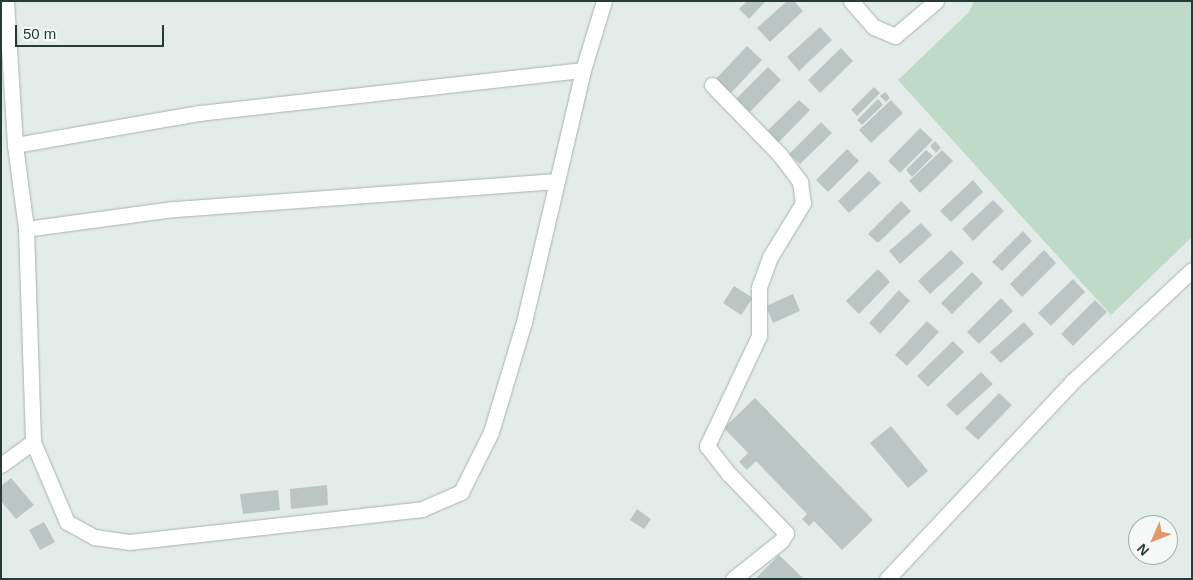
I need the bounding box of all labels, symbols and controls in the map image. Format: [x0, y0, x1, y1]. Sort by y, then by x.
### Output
scale bar [18, 15, 166, 47]
text: 50 m [23, 25, 56, 42]
north arrow [1128, 515, 1178, 565]
text: N [1134, 541, 1152, 559]

